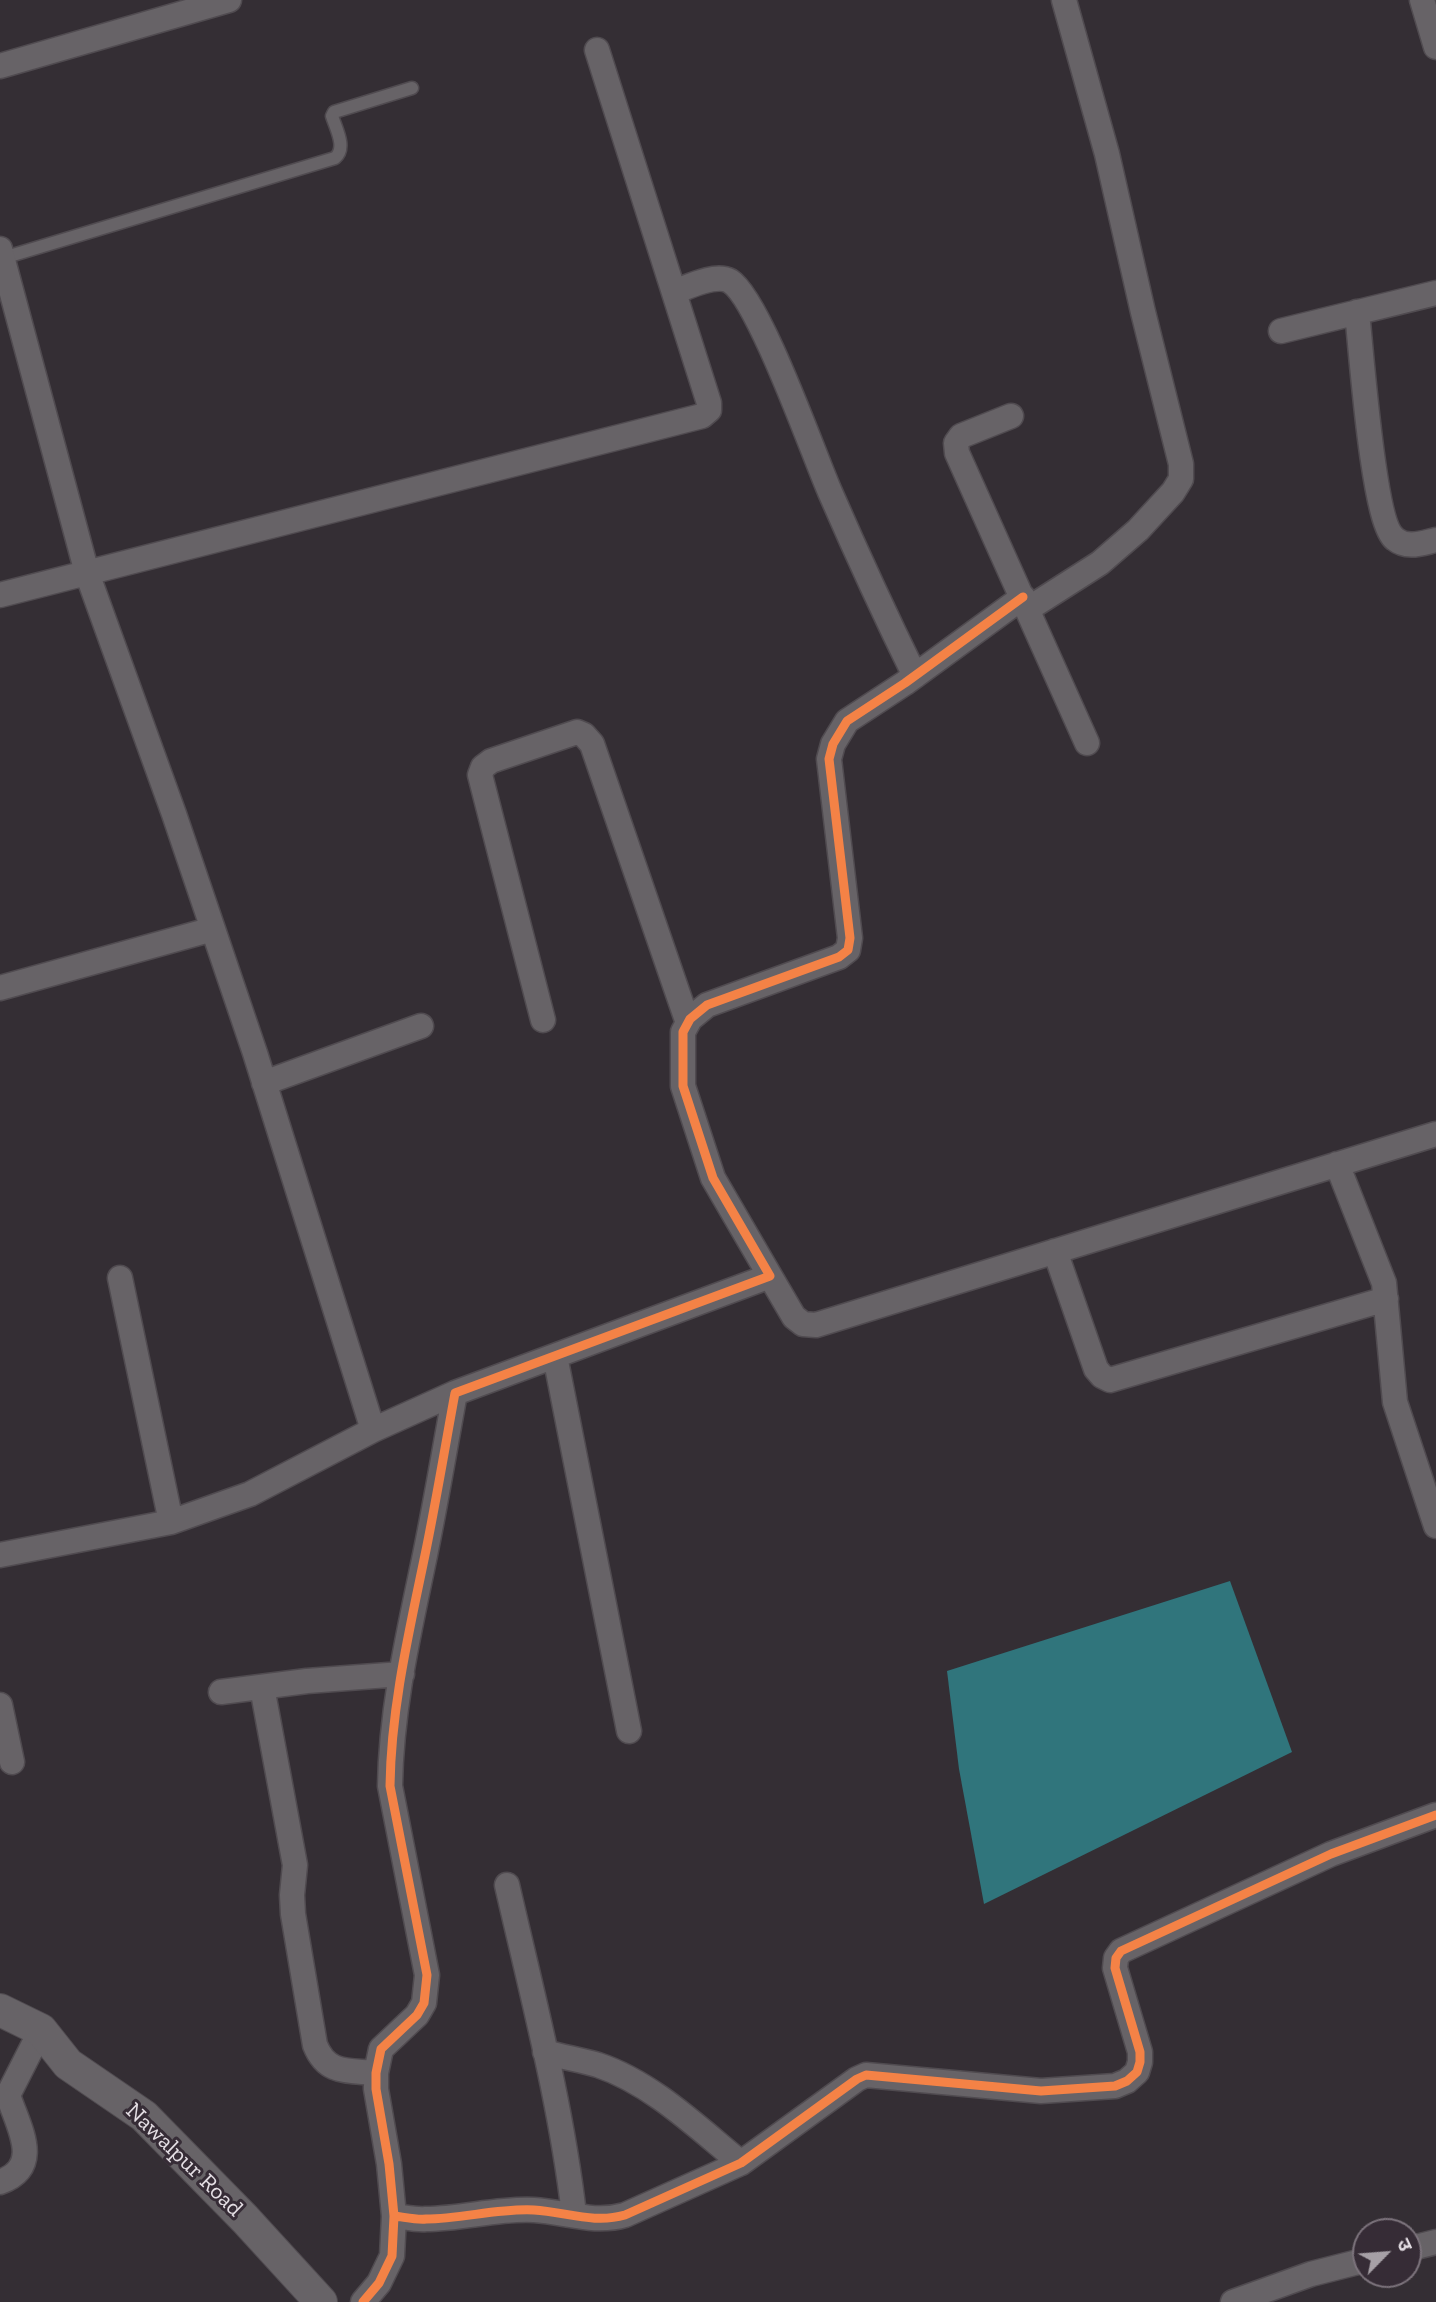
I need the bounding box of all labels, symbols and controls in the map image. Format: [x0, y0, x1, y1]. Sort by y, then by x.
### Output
street label: Nawalpur Road [120, 2097, 248, 2223]
north arrow [1352, 2218, 1422, 2288]
text: उ [1392, 2235, 1417, 2255]

